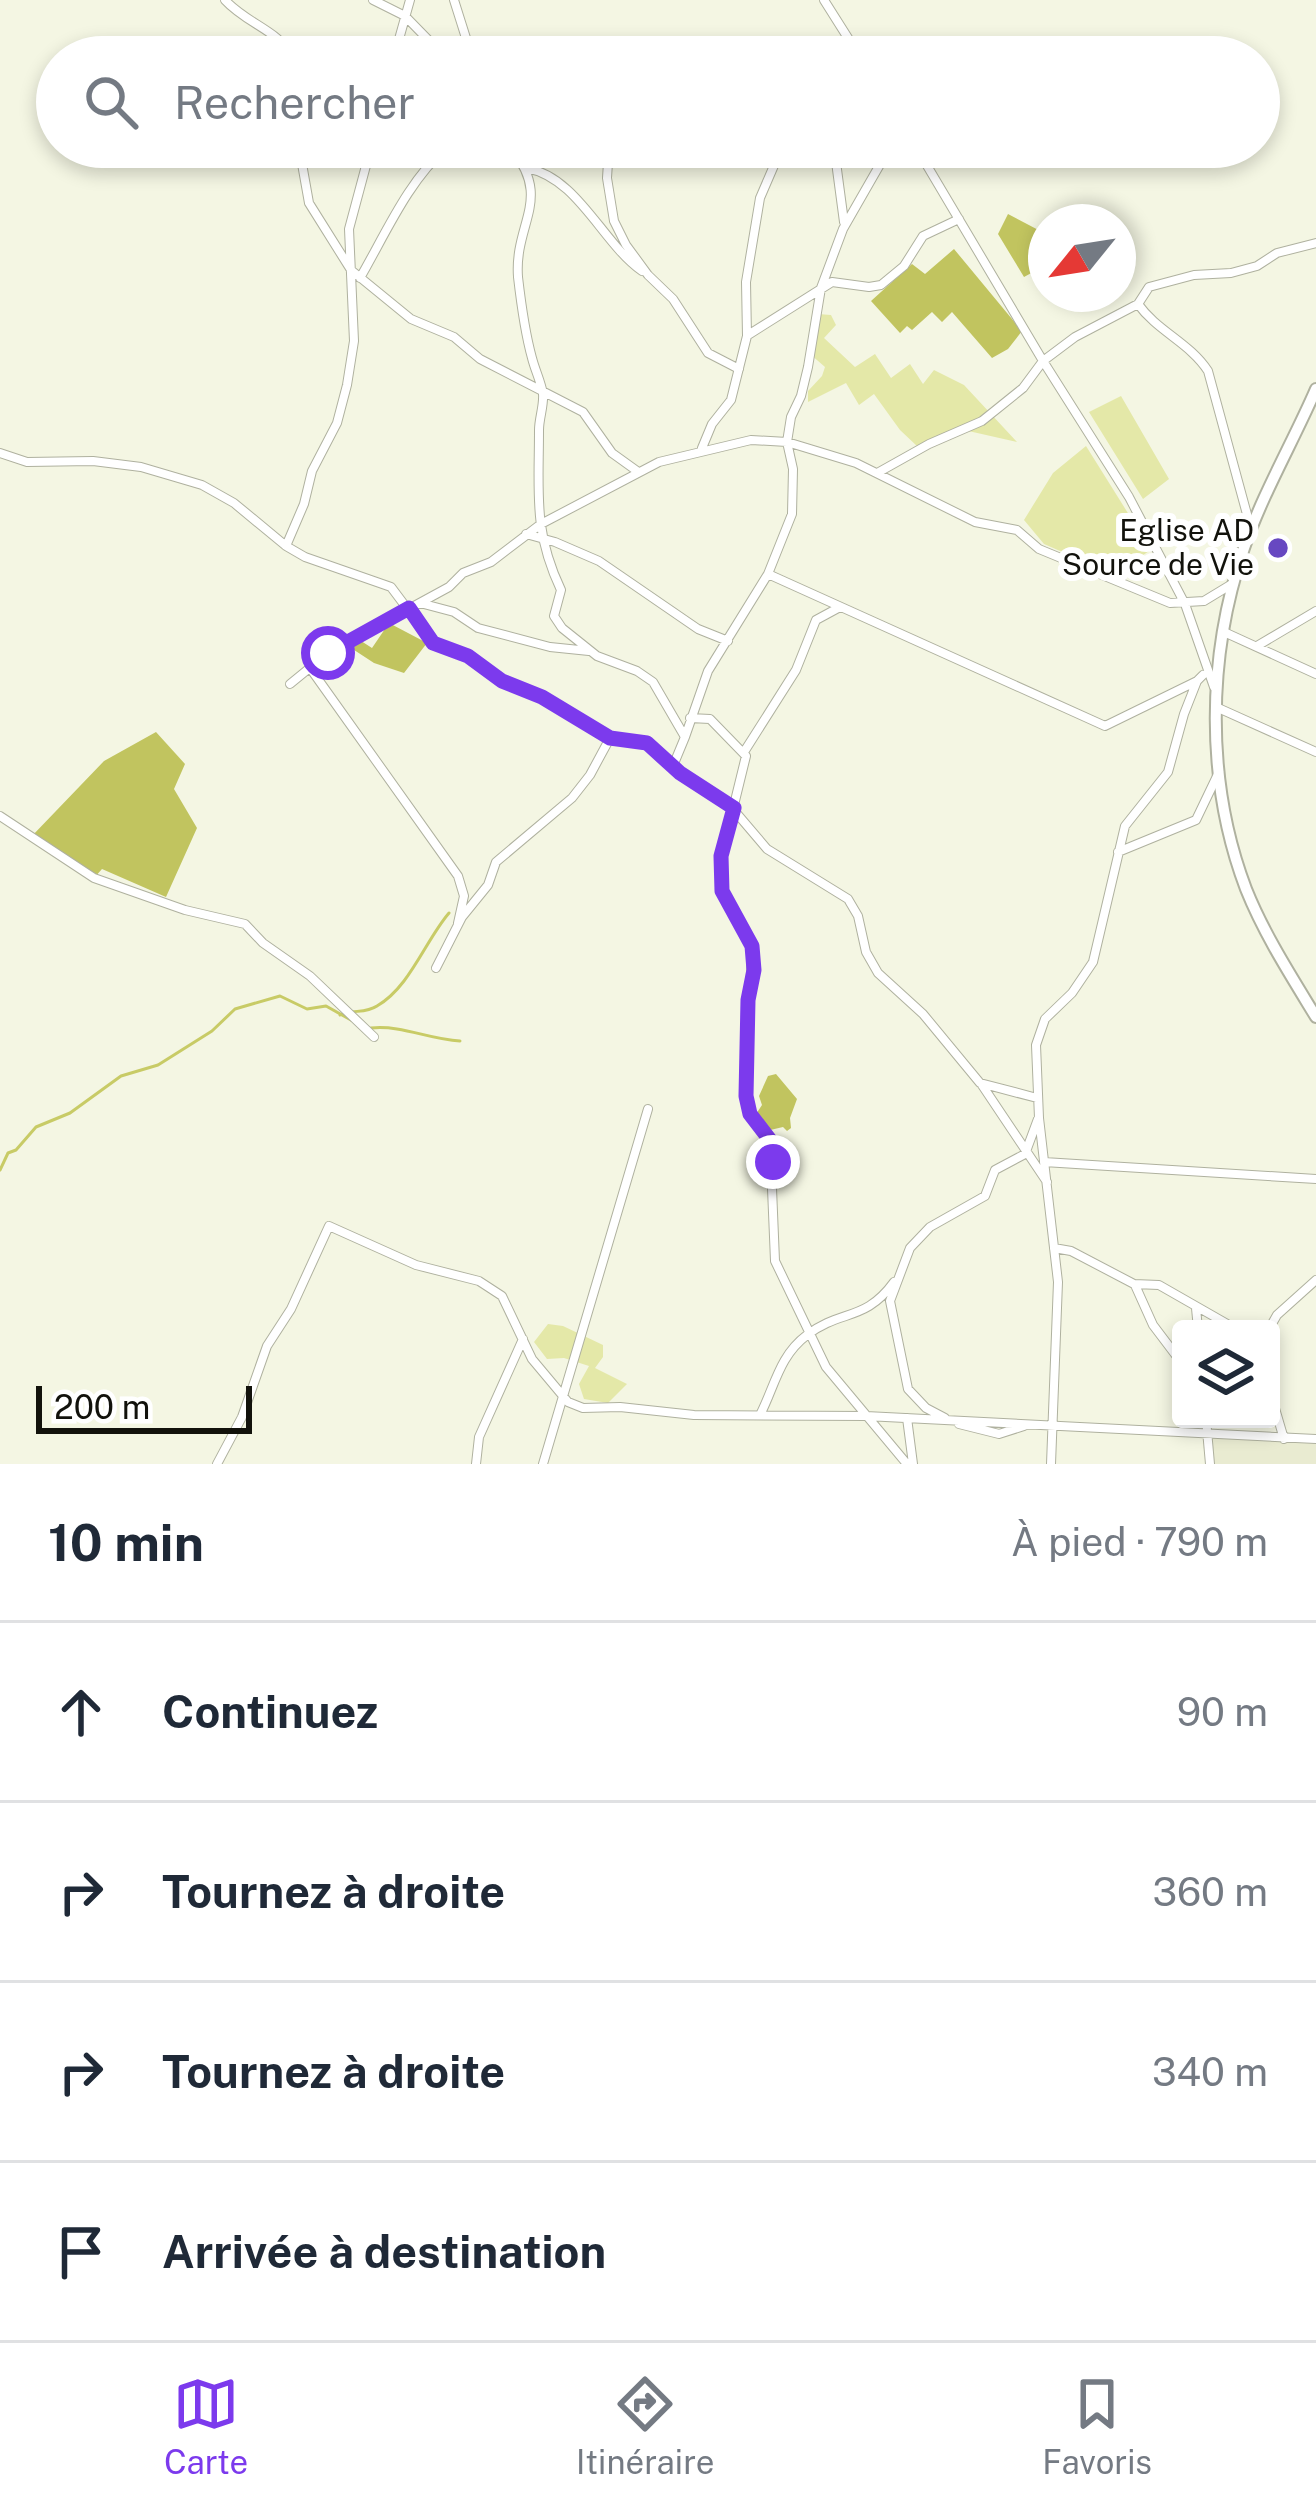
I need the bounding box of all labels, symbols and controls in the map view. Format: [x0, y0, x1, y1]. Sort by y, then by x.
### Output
search box [36, 36, 1280, 168]
icon: search [78, 69, 144, 135]
text: Rechercher [174, 76, 415, 129]
north arrow [1028, 204, 1136, 312]
place label: Eglise AD Source de Vie [1062, 512, 1254, 582]
marker: Eglise AD Source de Vie [1265, 535, 1291, 561]
route start [301, 626, 355, 680]
route end [746, 1135, 800, 1189]
map controls [1172, 1320, 1280, 1428]
button: layers [1172, 1320, 1280, 1428]
scale bar [36, 1380, 252, 1433]
text: 200 m [54, 1388, 150, 1426]
text: 10 min [48, 1513, 204, 1572]
text: À pied · 790 m [1011, 1519, 1268, 1565]
icon: ahead [48, 1679, 114, 1745]
text: Continuez [162, 1685, 378, 1738]
text: 90 m [1177, 1689, 1268, 1735]
icon: right [48, 1859, 114, 1925]
text: Tournez à droite [162, 1865, 505, 1918]
text: 360 m [1153, 1869, 1268, 1915]
icon: right [48, 2039, 114, 2105]
text: Tournez à droite [162, 2045, 505, 2098]
text: 340 m [1152, 2049, 1268, 2095]
icon: arrive [48, 2219, 114, 2285]
text: Arrivée à destination [162, 2225, 606, 2278]
tab: Carte [164, 2371, 248, 2481]
tab: Itinéraire [576, 2371, 714, 2481]
tab: Favoris [1042, 2371, 1152, 2481]

